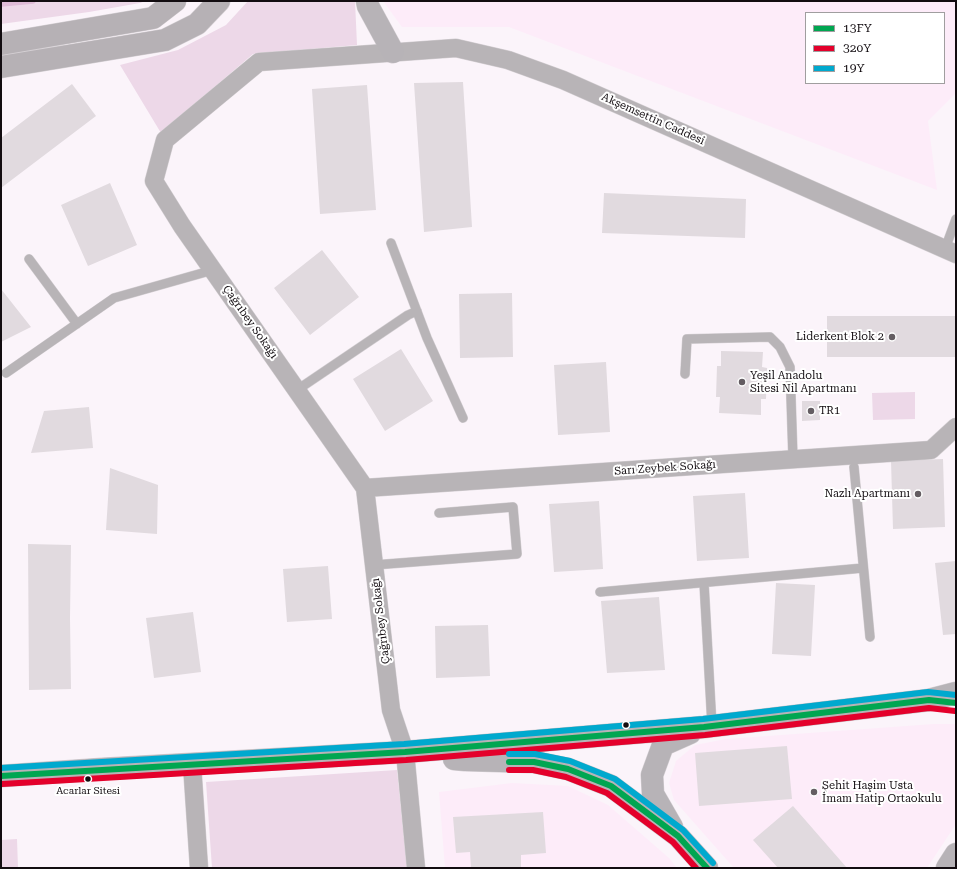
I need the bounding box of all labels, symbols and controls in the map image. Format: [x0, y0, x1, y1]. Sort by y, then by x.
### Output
legend [805, 12, 945, 84]
text: 13FY [843, 21, 872, 35]
text: 320Y [843, 41, 871, 55]
text: 19Y [843, 61, 865, 75]
street label: Akşemsettin Caddesi [599, 90, 707, 148]
street label: Çağrıbey Sokağı [220, 283, 280, 361]
place label: Liderkent Blok 2 [796, 330, 884, 344]
marker: Liderkent Blok 2 [887, 332, 897, 342]
place label: Yeşil Anadolu Sitesi Nil Apartmanı [750, 369, 856, 395]
marker: Yeşil Anadolu Sitesi Nil Apartmanı [737, 377, 747, 387]
place label: TR1 [819, 404, 840, 418]
marker: TR1 [806, 406, 816, 416]
street label: Sarı Zeybek Sokağı [614, 458, 716, 478]
place label: Nazlı Apartmanı [824, 487, 910, 501]
marker: Nazlı Apartmanı [913, 489, 923, 499]
street label: Çağrıbey Sokağı [369, 577, 393, 665]
unlabelled marker [621, 720, 631, 730]
marker: Acarlar Sitesi [83, 774, 93, 784]
place label: Şehit Haşim Usta İmam Hatip Ortaokulu [822, 779, 941, 805]
place label: Acarlar Sitesi [56, 785, 120, 797]
marker: Şehit Haşim Usta İmam Hatip Ortaokulu [809, 787, 819, 797]

